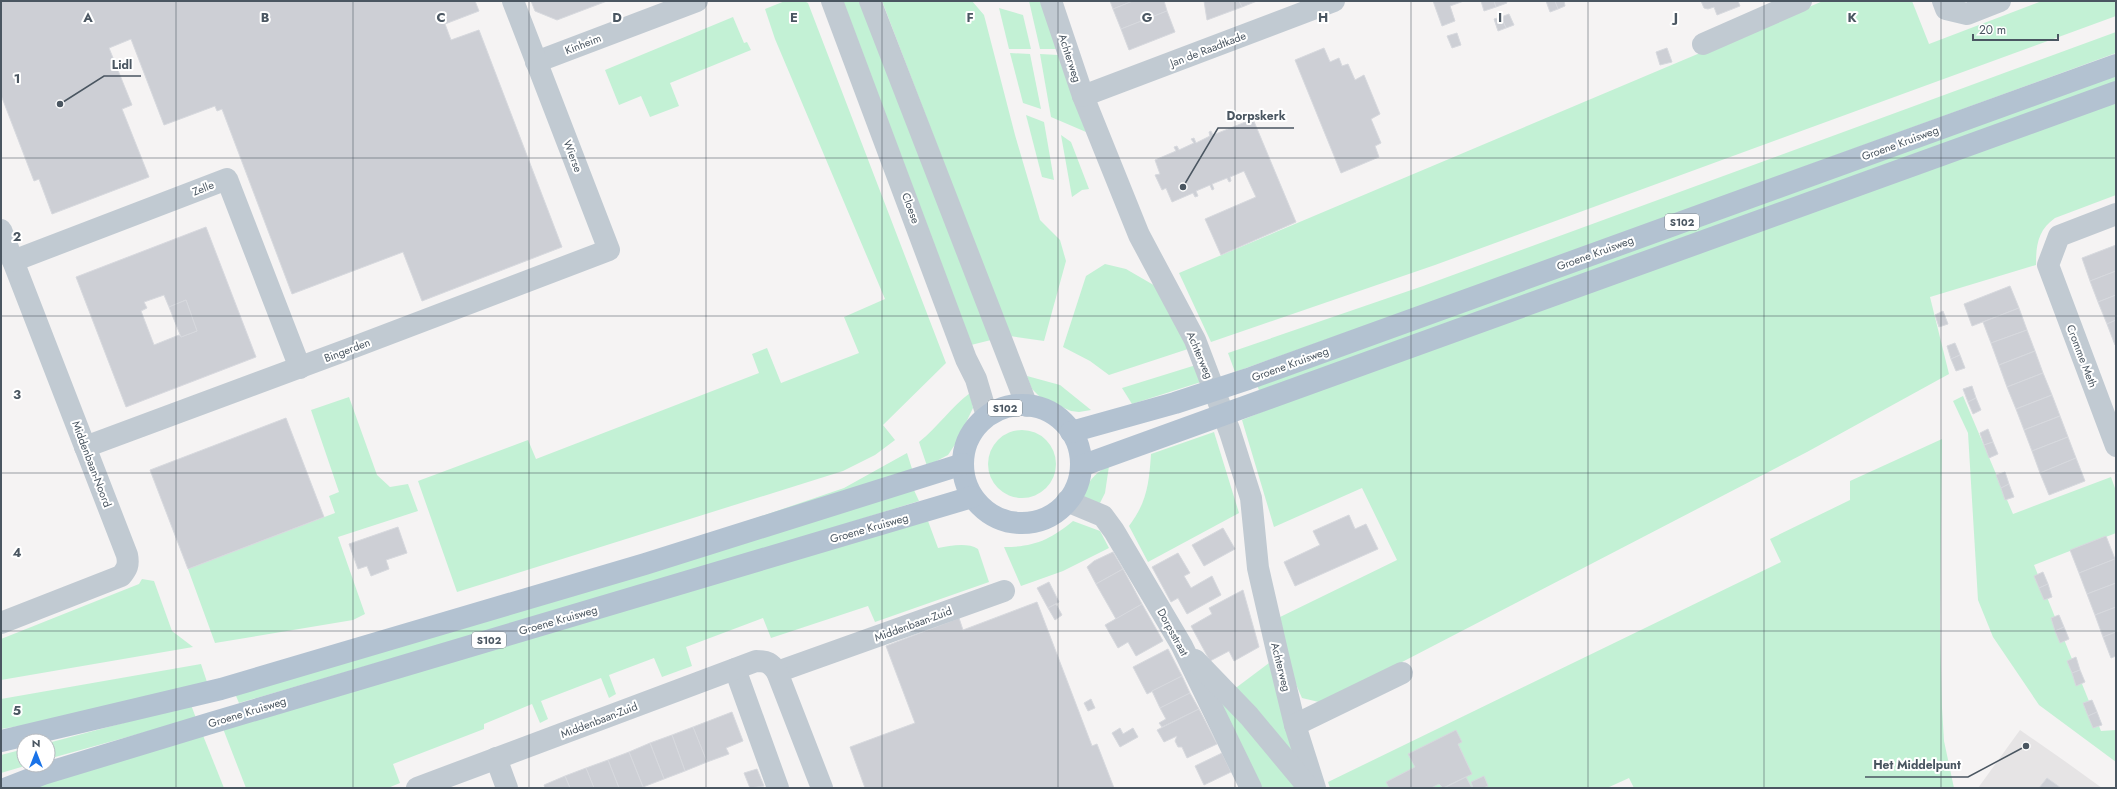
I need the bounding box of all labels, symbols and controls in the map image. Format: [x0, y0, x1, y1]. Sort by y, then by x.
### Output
text: A [82, 8, 93, 27]
text: B [261, 8, 270, 27]
text: C [436, 8, 446, 27]
text: D [612, 8, 622, 27]
text: E [790, 8, 798, 27]
text: F [966, 8, 974, 27]
text: G [1142, 8, 1153, 27]
text: H [1318, 8, 1328, 27]
text: I [1498, 8, 1502, 27]
text: J [1671, 8, 1678, 27]
text: K [1847, 8, 1857, 27]
scale bar [1973, 16, 2058, 42]
text: 20 m [1979, 21, 2006, 39]
street label: Jan de Raadtkade [1166, 27, 1248, 72]
street label: Kinheim [563, 30, 603, 58]
street label: Achterweg [1055, 32, 1085, 84]
callout: Lidl [104, 52, 141, 76]
text: Lidl [112, 56, 132, 74]
text: 1 [14, 69, 20, 88]
callout: Dorpskerk [1218, 104, 1294, 128]
text: Dorpskerk [1226, 107, 1286, 125]
street label: Groene Kruisweg [1859, 122, 1941, 164]
street label: Wierse [560, 138, 587, 175]
street label: Zelle [190, 176, 216, 199]
street label: Cloese [898, 190, 924, 226]
road number: S102 [1665, 214, 1699, 230]
text: 2 [13, 227, 21, 246]
street label: Groene Kruisweg [1554, 232, 1636, 274]
street label: Cromme Meth [2063, 322, 2101, 390]
street label: Achterweg [1183, 329, 1217, 381]
street label: Bingerden [322, 334, 372, 366]
street label: Groene Kruisweg [1249, 343, 1331, 385]
text: 3 [13, 385, 21, 404]
road number: S102 [988, 400, 1022, 416]
street label: Middenbaan-Noord [68, 419, 116, 509]
street label: Groene Kruisweg [828, 509, 910, 547]
text: 4 [12, 543, 22, 562]
street label: Groene Kruisweg [517, 601, 599, 639]
street label: Middenbaan-Zuid [872, 603, 954, 645]
street label: Dorpsstraat [1153, 605, 1193, 659]
road number: S102 [472, 632, 506, 648]
street label: Achterweg [1267, 641, 1295, 693]
street label: Groene Kruisweg [206, 693, 288, 731]
street label: Middenbaan-Zuid [558, 698, 640, 742]
text: 5 [13, 701, 21, 720]
north arrow [16, 733, 56, 773]
text: N [32, 735, 40, 751]
callout: Het Middelpunt [1865, 753, 1968, 777]
text: Het Middelpunt [1873, 756, 1961, 774]

